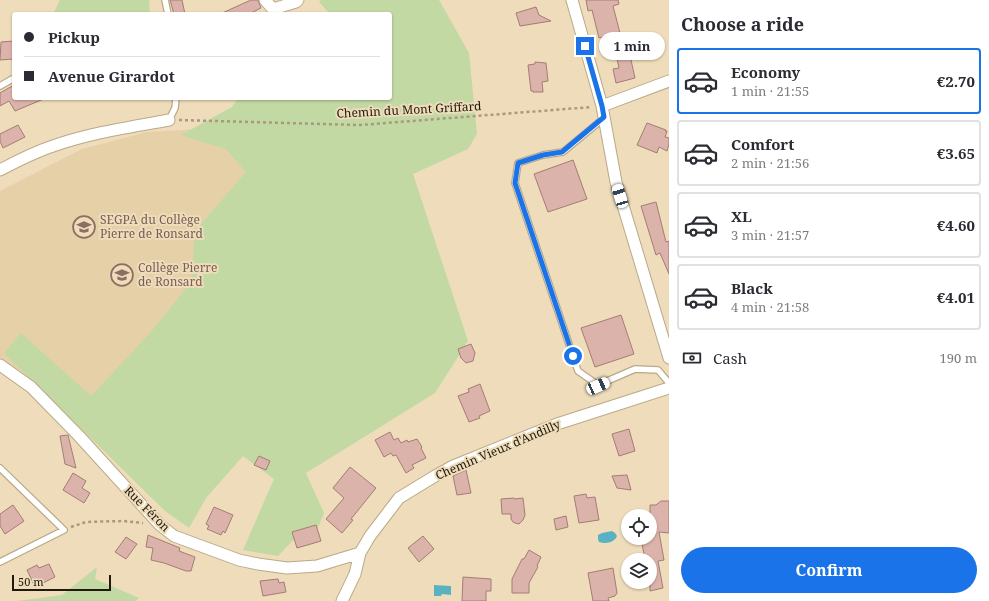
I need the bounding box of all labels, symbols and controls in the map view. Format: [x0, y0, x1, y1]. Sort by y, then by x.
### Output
text: Choose a ride [681, 12, 804, 36]
text: Pickup [48, 27, 100, 47]
callout: 1 min [599, 32, 665, 60]
route end [576, 37, 594, 55]
text: 1 min [614, 37, 650, 55]
text: Economy [731, 62, 800, 82]
icon: car [683, 63, 719, 99]
text: Avenue Girardot [48, 66, 175, 86]
text: €2.70 [937, 71, 975, 91]
text: 1 min · 21:55 [731, 82, 809, 100]
street label: Chemin du Mont Griffard [336, 97, 483, 122]
text: Comfort [731, 134, 794, 154]
icon: car [683, 135, 719, 171]
text: €3.65 [937, 143, 975, 163]
text: 2 min · 21:56 [731, 154, 809, 172]
car [611, 183, 629, 209]
text: XL [731, 206, 752, 226]
icon: car [683, 207, 719, 243]
place label: SEGPA du Collège Pierre de Ronsard [100, 211, 204, 242]
school or university icon: SEGPA du Collège Pierre de Ronsard [71, 214, 97, 240]
text: €4.60 [937, 215, 975, 235]
text: 3 min · 21:57 [731, 226, 809, 244]
place label: Collège Pierre de Ronsard [138, 259, 217, 290]
school or university icon: Collège Pierre de Ronsard [109, 262, 135, 288]
text: Black [731, 278, 773, 298]
icon: car [683, 279, 719, 315]
text: €4.01 [937, 287, 975, 307]
text: 4 min · 21:58 [731, 298, 809, 316]
route start [564, 347, 582, 365]
icon: cash [681, 347, 703, 369]
text: Cash [713, 348, 747, 368]
text: 190 m [940, 349, 977, 367]
car [585, 376, 611, 396]
street label: Chemin Vieux d'Andilly [433, 415, 563, 484]
street label: Rue Féron [121, 482, 174, 535]
map controls [621, 509, 657, 589]
button: locate [621, 509, 657, 545]
button: Confirm [681, 547, 977, 593]
button: layers [621, 553, 657, 589]
scale bar [12, 573, 111, 592]
text: 50 m [18, 574, 44, 589]

